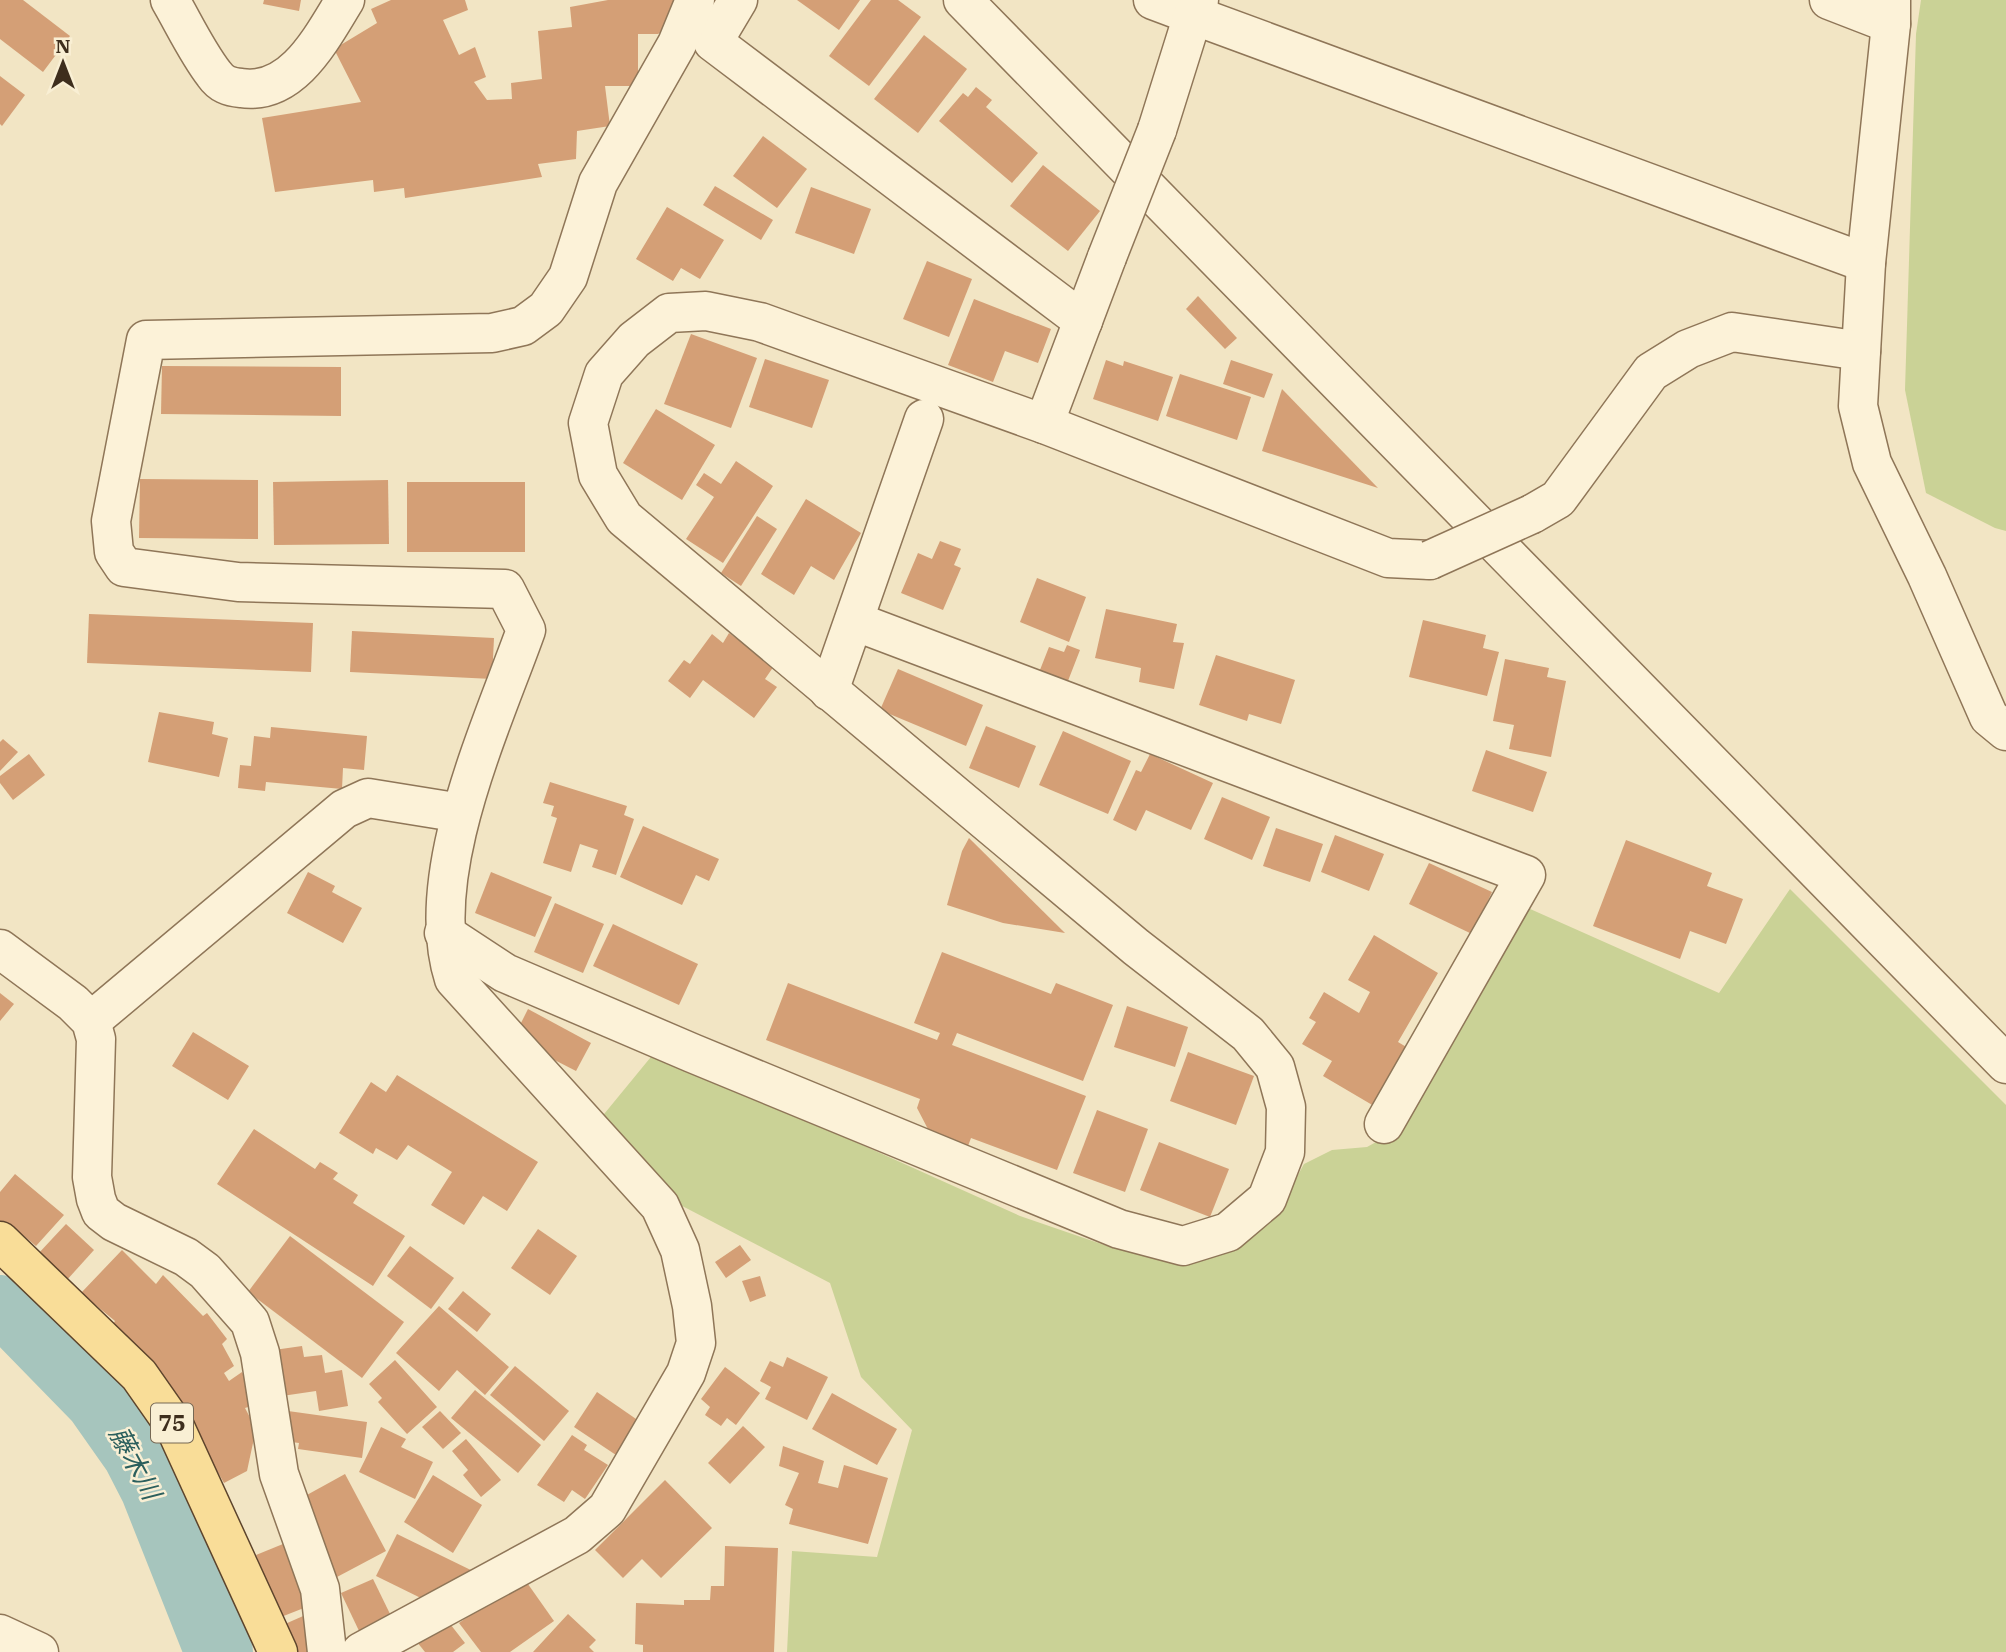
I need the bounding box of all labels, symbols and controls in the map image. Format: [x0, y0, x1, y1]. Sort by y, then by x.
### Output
north arrow [28, 28, 98, 98]
text: N [55, 34, 71, 58]
road number: 75 [151, 1404, 193, 1442]
water label: 藤木川 [103, 1420, 171, 1508]

